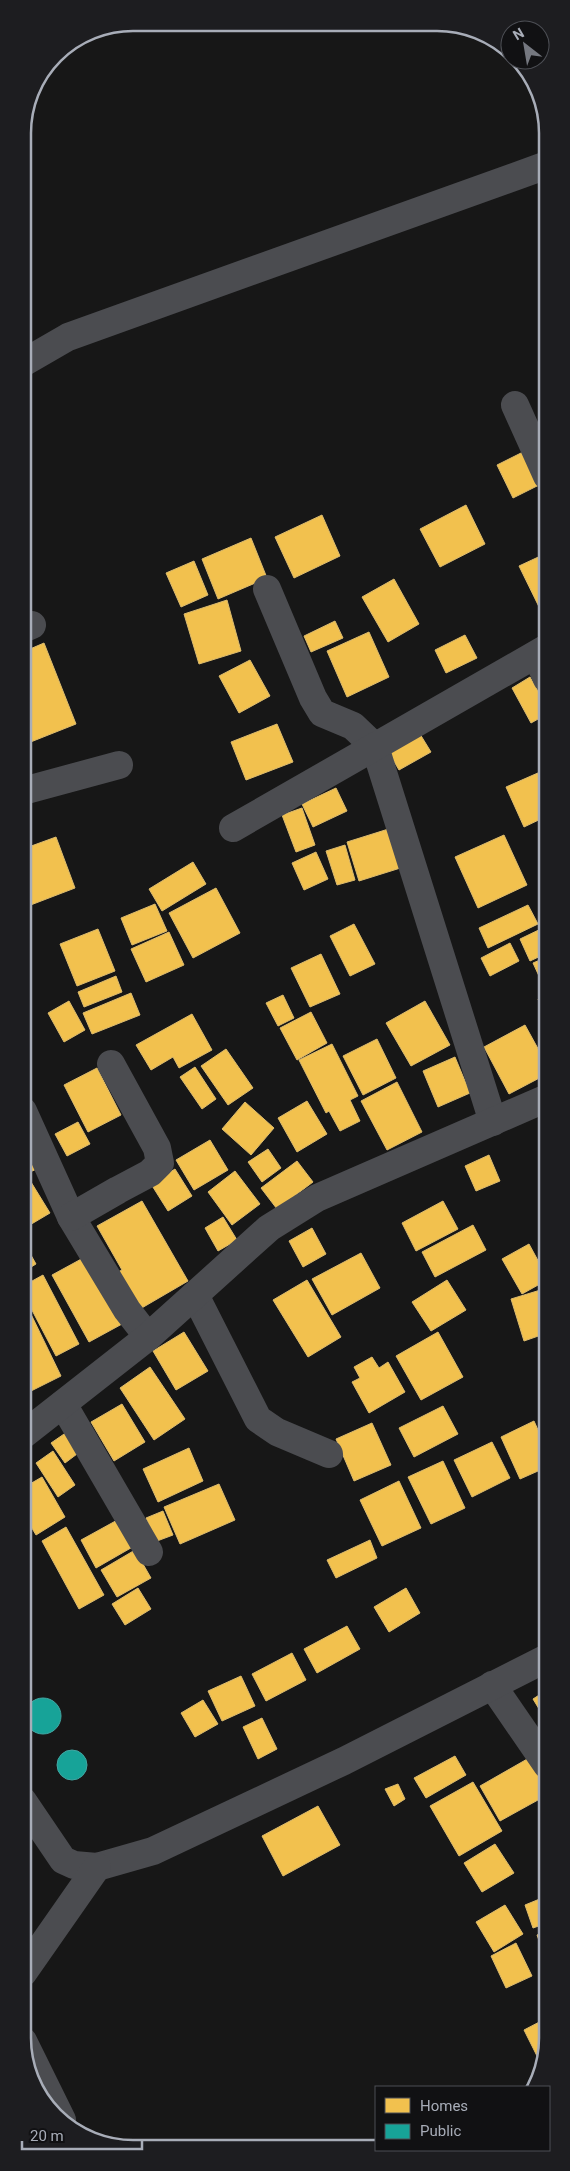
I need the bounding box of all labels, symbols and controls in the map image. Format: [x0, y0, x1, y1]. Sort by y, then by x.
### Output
north arrow [500, 20, 550, 70]
text: N [510, 24, 527, 43]
legend [375, 2086, 550, 2151]
text: Homes [420, 2097, 468, 2115]
scale bar [22, 2118, 142, 2150]
text: Public [420, 2122, 461, 2140]
text: 20 m [30, 2127, 64, 2145]

